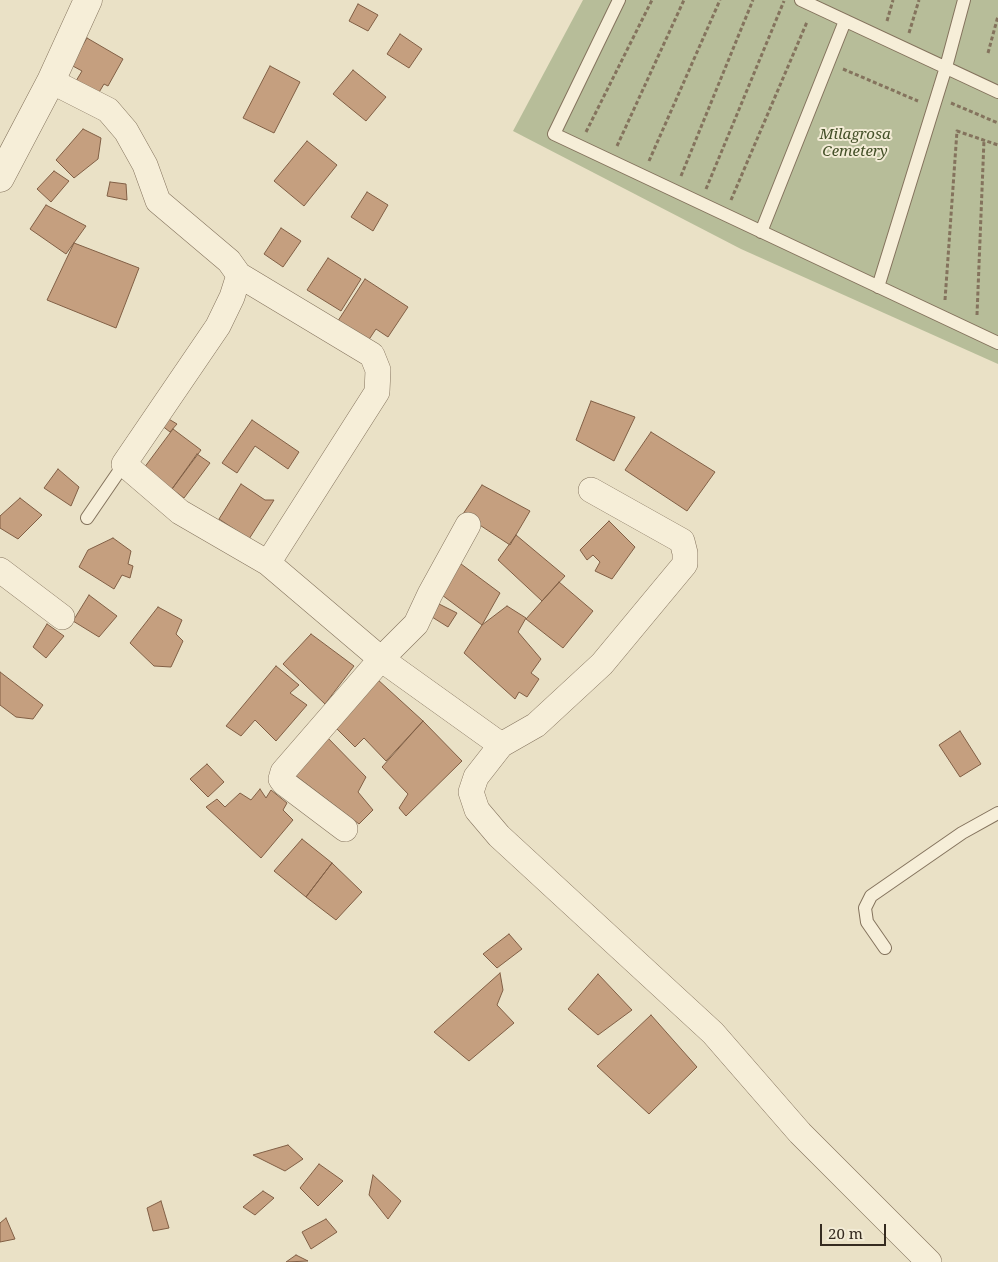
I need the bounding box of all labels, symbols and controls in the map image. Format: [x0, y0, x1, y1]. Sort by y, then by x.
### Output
park label: Milagrosa Cemetery [819, 126, 891, 161]
scale bar [823, 1214, 889, 1246]
text: 20 m [828, 1223, 863, 1243]

